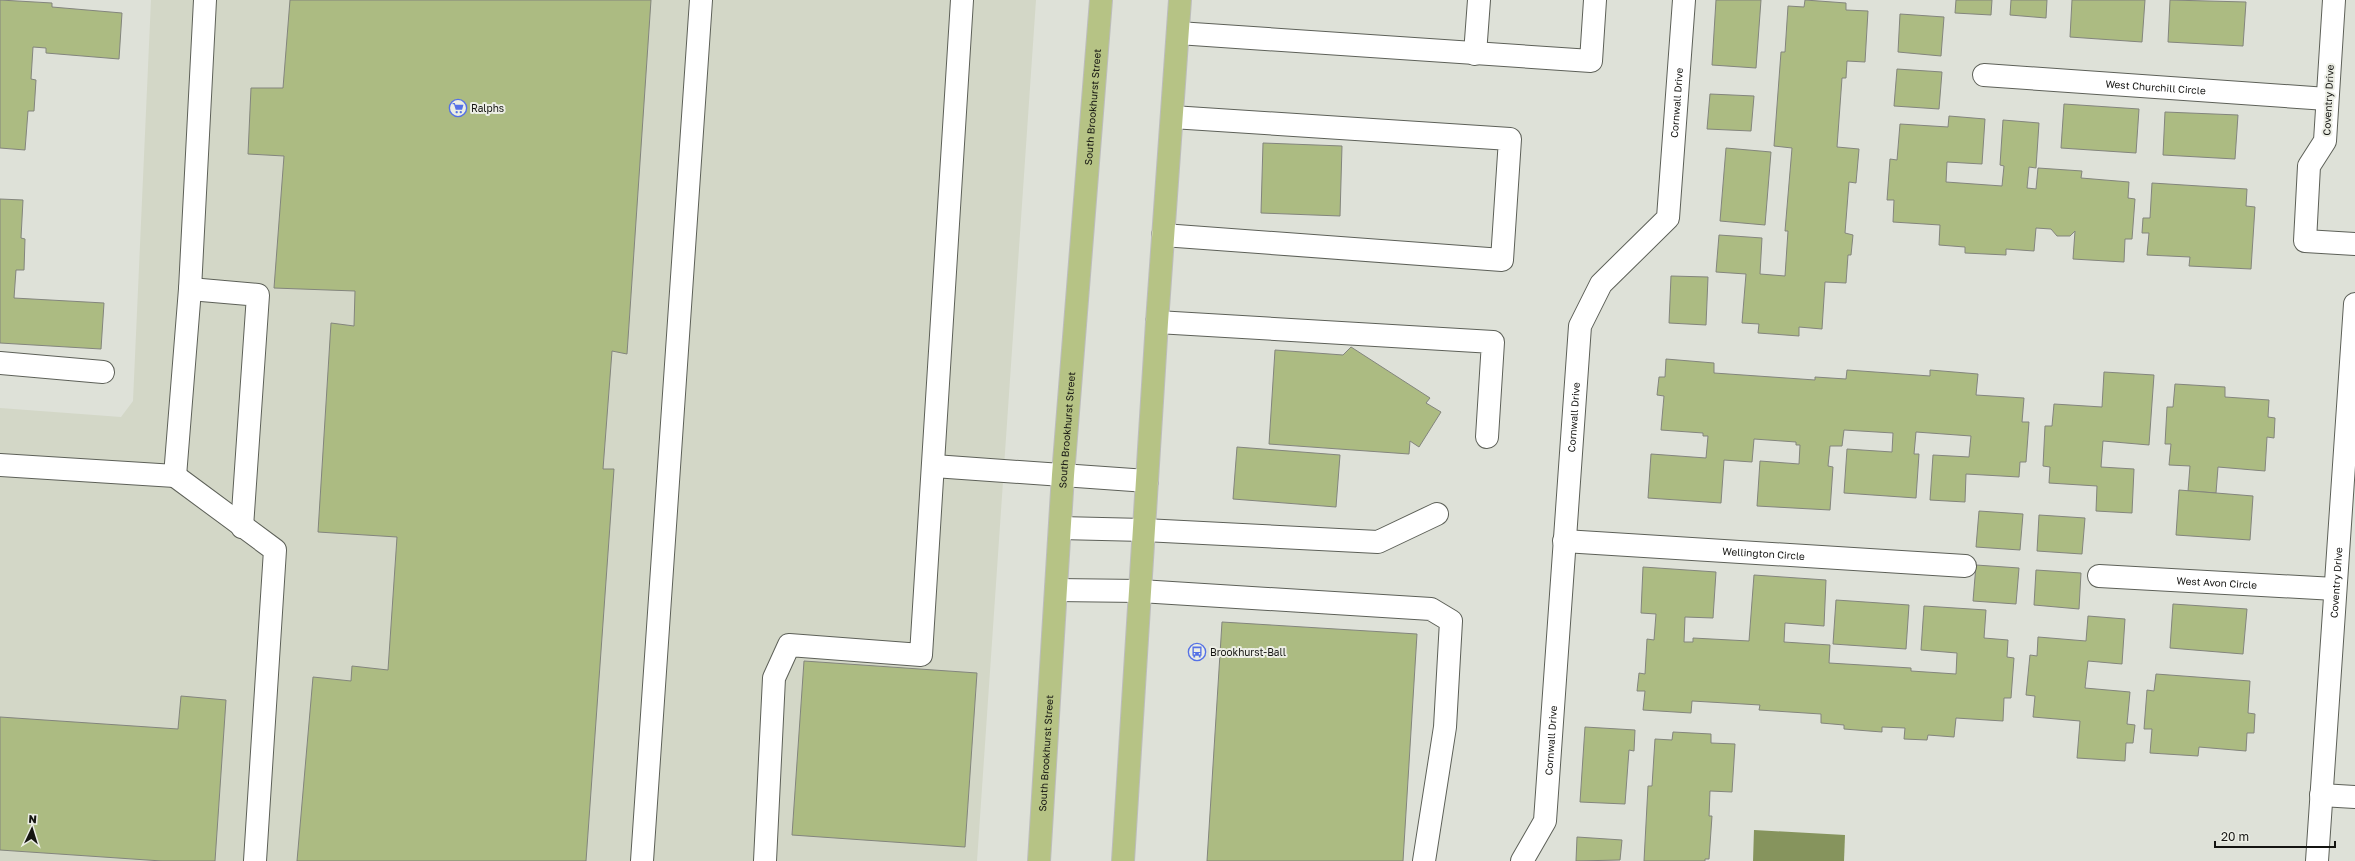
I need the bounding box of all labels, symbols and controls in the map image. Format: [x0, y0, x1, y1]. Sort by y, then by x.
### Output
street label: South Brookhurst Street [1082, 48, 1103, 166]
street label: Coventry Drive [2320, 64, 2336, 136]
street label: Cornwall Drive [1668, 67, 1685, 138]
street label: West Churchill Circle [2105, 78, 2206, 97]
supermarket icon: Ralphs [448, 98, 468, 118]
place label: Ralphs [471, 102, 504, 114]
street label: South Brookhurst Street [1056, 371, 1077, 489]
street label: Cornwall Drive [1565, 382, 1582, 453]
street label: Wellington Circle [1722, 545, 1805, 562]
street label: Coventry Drive [2328, 547, 2344, 618]
street label: West Avon Circle [2176, 574, 2258, 591]
bus stop icon: Brookhurst-Ball [1187, 642, 1207, 662]
place label: Brookhurst-Ball [1210, 646, 1286, 658]
street label: South Brookhurst Street [1036, 695, 1055, 812]
street label: Cornwall Drive [1542, 705, 1559, 776]
north arrow [12, 809, 52, 849]
text: N [28, 812, 37, 825]
scale bar [2215, 823, 2335, 849]
text: 20 m [2221, 829, 2249, 844]

